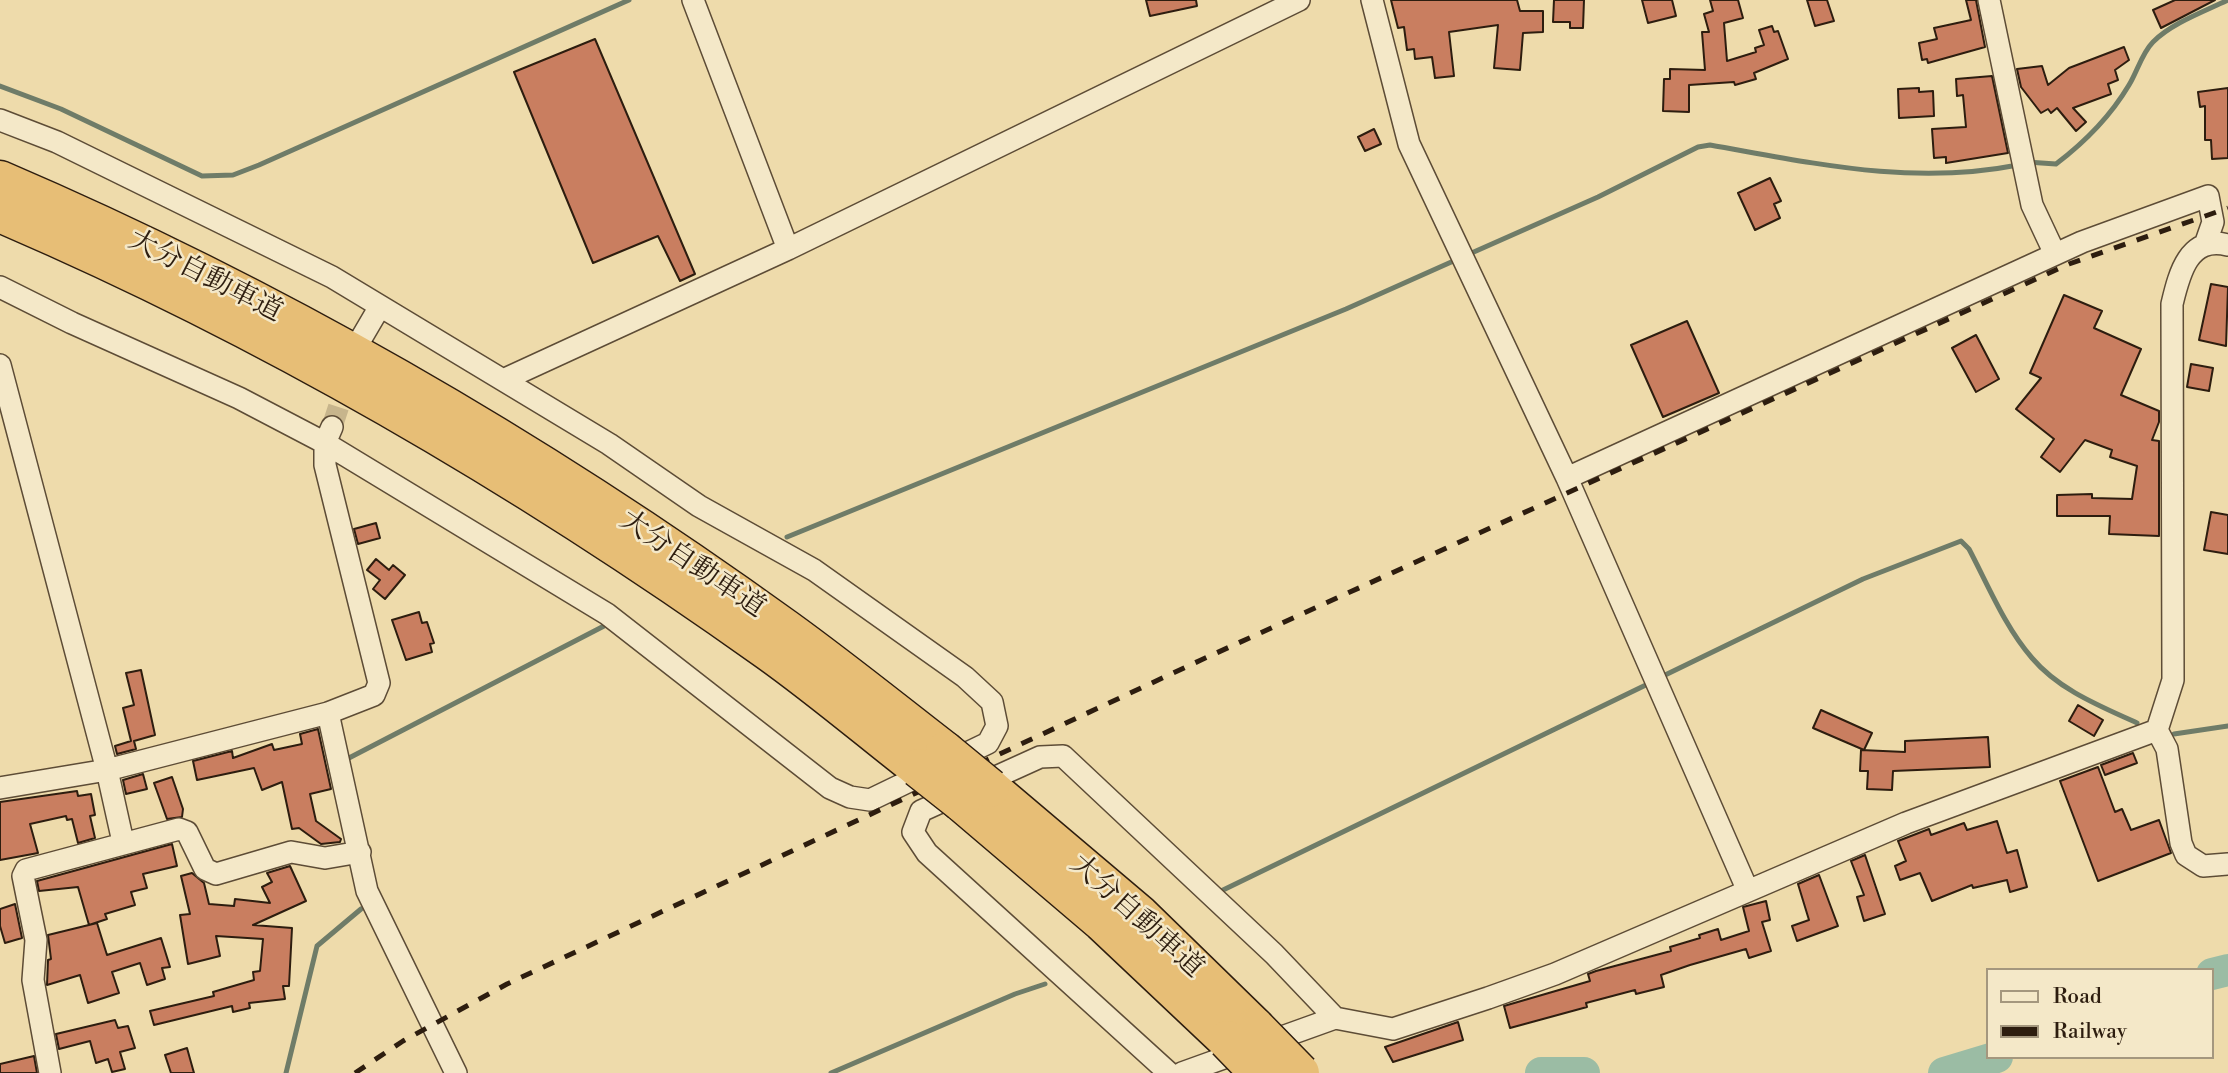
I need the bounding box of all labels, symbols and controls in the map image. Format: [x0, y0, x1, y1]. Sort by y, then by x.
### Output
street label: 大分自動車道 [123, 224, 287, 330]
street label: 大分自動車道 [613, 504, 771, 626]
street label: 大分自動車道 [1062, 848, 1210, 986]
legend [1986, 968, 2214, 1059]
text: Road [2053, 984, 2102, 1010]
text: Railway [2053, 1019, 2127, 1045]

